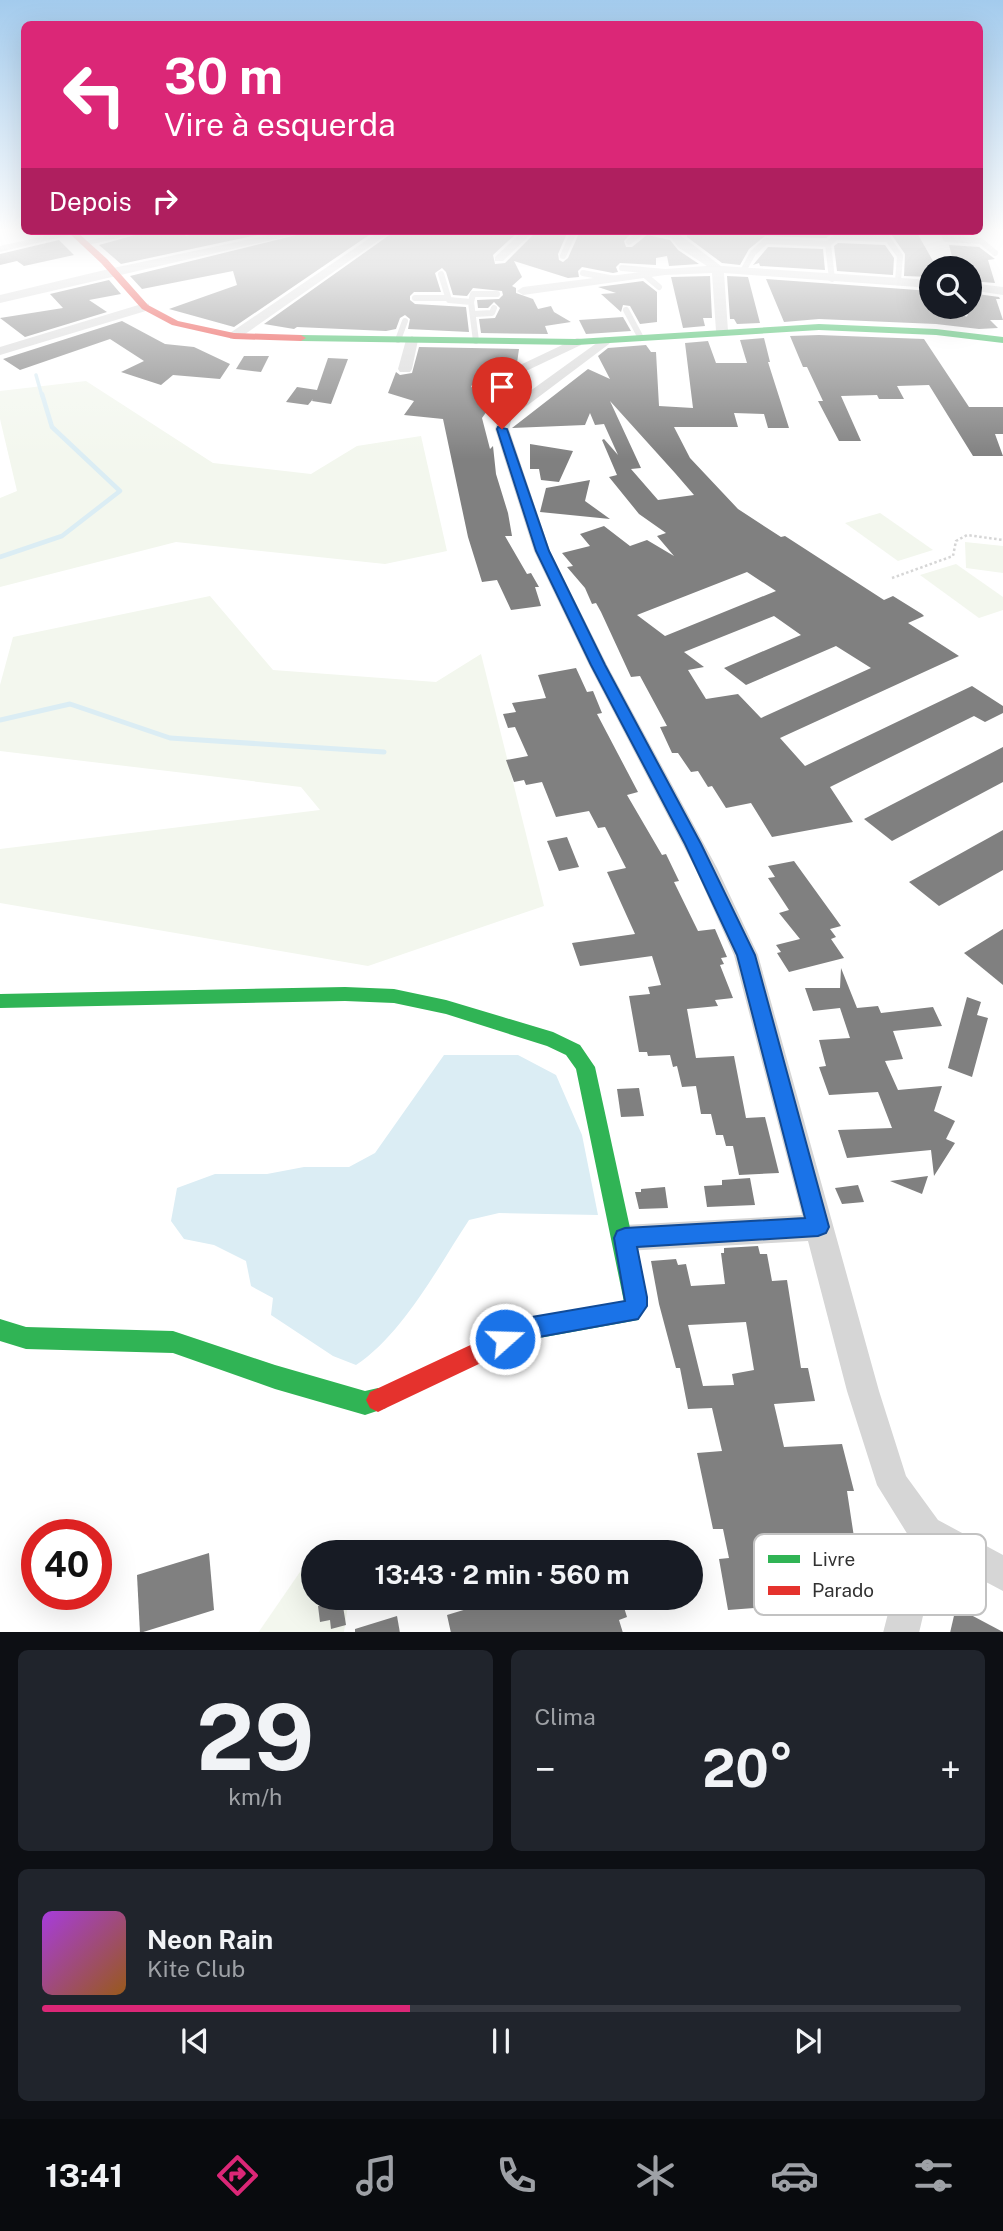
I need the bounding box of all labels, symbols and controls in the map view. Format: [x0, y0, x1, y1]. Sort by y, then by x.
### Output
text: 30 m [164, 47, 283, 105]
icon: left [49, 49, 140, 140]
text: Vire à esquerda [164, 106, 396, 143]
icon: right [146, 182, 184, 220]
text: Depois [49, 186, 132, 217]
map controls [919, 256, 982, 319]
button: search [919, 256, 982, 319]
pin [472, 357, 532, 429]
icon: arrive [483, 368, 521, 406]
position arrow [468, 1302, 542, 1376]
speed limit sign: 40 [21, 1519, 112, 1610]
legend [754, 1534, 986, 1615]
text: Livre [812, 1548, 855, 1570]
text: 13:43 · 2 min · 560 m [374, 1559, 630, 1590]
text: Parado [812, 1579, 874, 1601]
text: 29 [196, 1684, 314, 1790]
text: Clima [535, 1703, 596, 1730]
text: 20° [702, 1738, 793, 1799]
text: − [535, 1747, 556, 1792]
text: + [940, 1747, 961, 1792]
text: km/h [228, 1783, 282, 1810]
text: Neon Rain [147, 1924, 273, 1955]
text: Kite Club [147, 1955, 245, 1982]
icon: previous [176, 2022, 214, 2060]
icon: pause [482, 2022, 520, 2060]
icon: next [789, 2022, 827, 2060]
icon: directions [213, 2151, 262, 2200]
icon: music [352, 2151, 401, 2200]
icon: phone [492, 2151, 541, 2200]
icon: climate [631, 2151, 680, 2200]
icon: car [770, 2151, 819, 2200]
icon: filters [909, 2151, 958, 2200]
text: 13:41 [45, 2157, 123, 2194]

